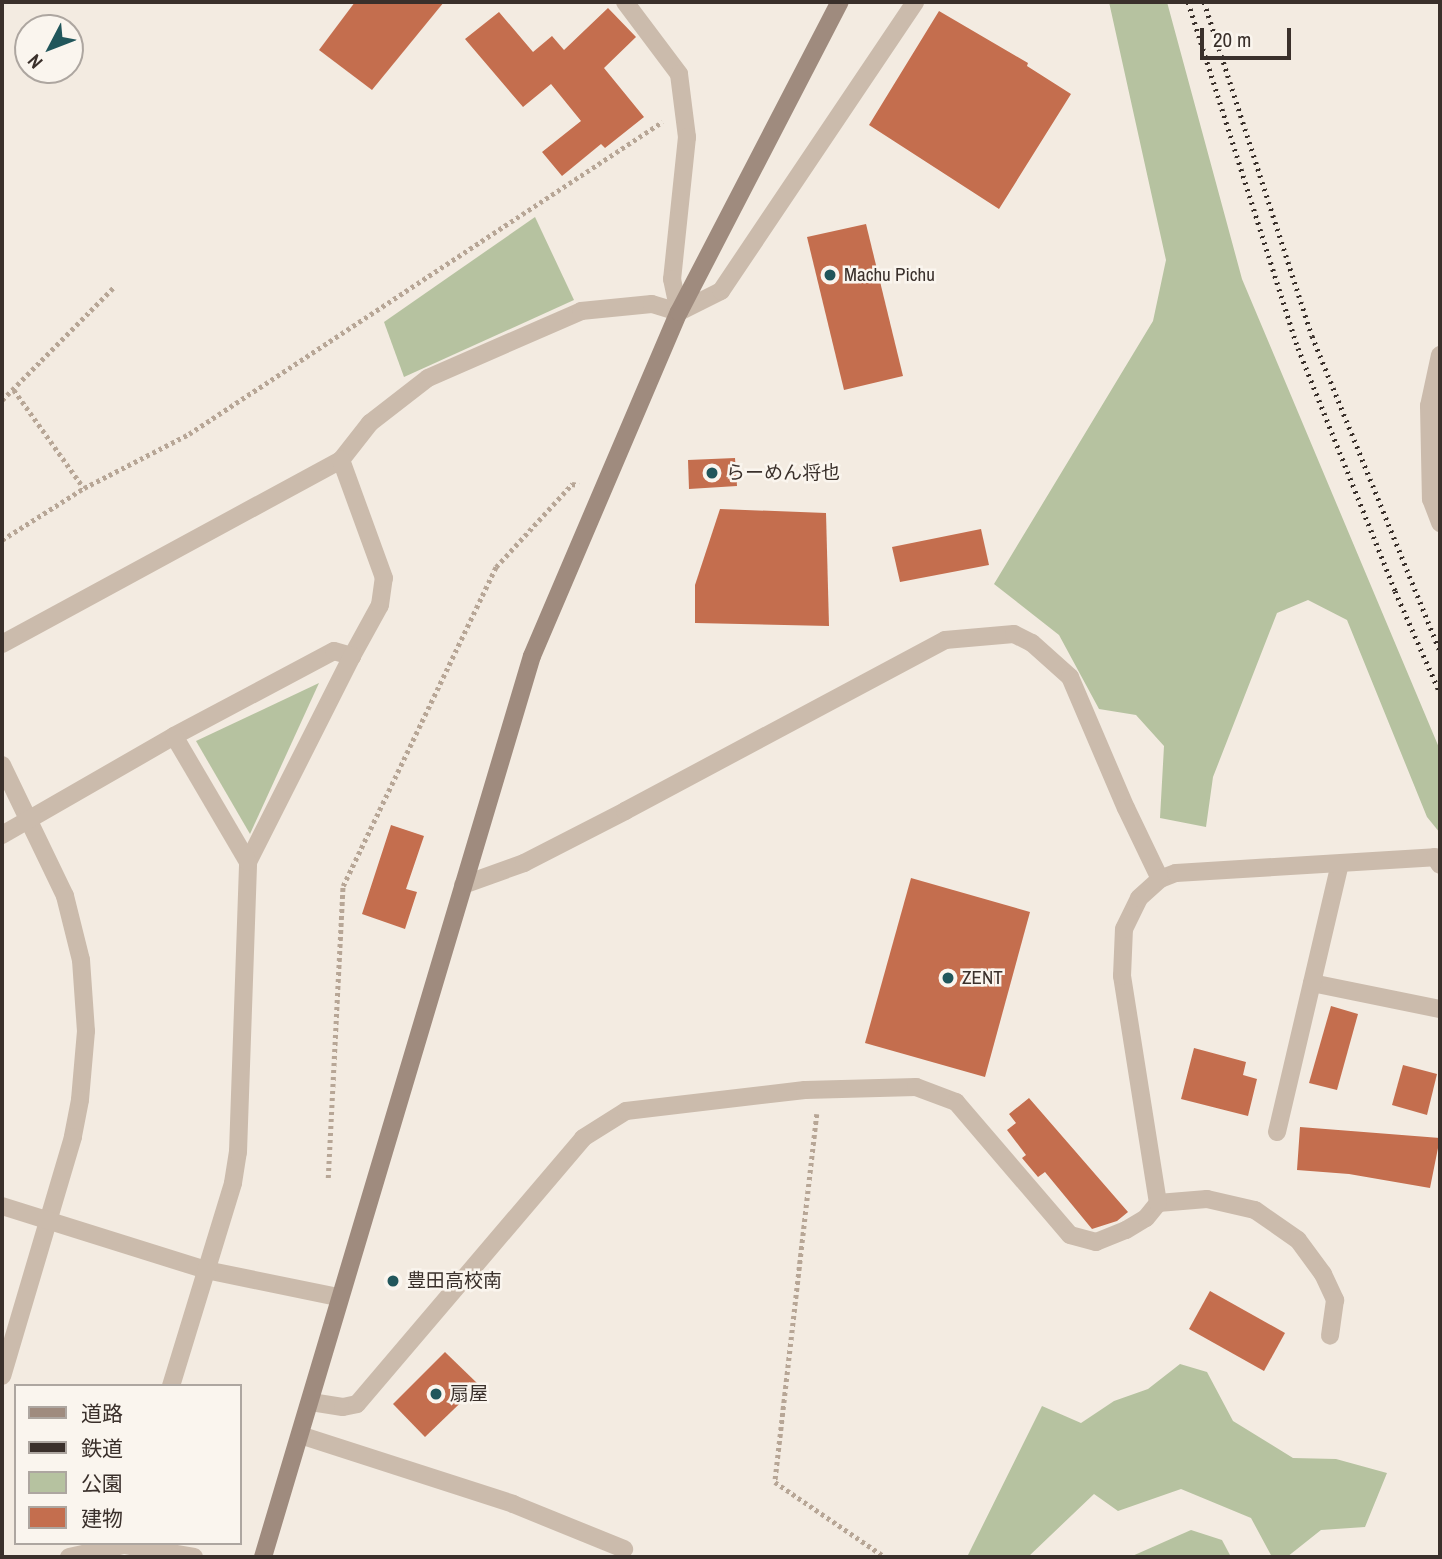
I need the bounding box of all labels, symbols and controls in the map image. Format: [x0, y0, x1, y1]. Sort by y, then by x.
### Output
north arrow [14, 14, 84, 84]
scale bar [1204, 14, 1295, 58]
text: 20 m [1213, 25, 1251, 54]
text: N [21, 49, 48, 75]
place label: Machu Pichu [844, 264, 935, 286]
marker: Machu Pichu [822, 267, 838, 283]
place label: らーめん将也 [726, 462, 840, 484]
marker: らーめん将也 [704, 465, 720, 481]
place label: ZENT [962, 967, 1003, 989]
marker: ZENT [940, 970, 956, 986]
place label: 豊田高校南 [407, 1270, 502, 1292]
marker: 豊田高校南 [385, 1273, 401, 1289]
place label: 扇屋 [450, 1383, 488, 1405]
legend [14, 1384, 242, 1545]
marker: 扇屋 [428, 1386, 444, 1402]
text: 道路 [81, 1399, 123, 1428]
text: 鉄道 [81, 1434, 123, 1463]
text: 公園 [81, 1469, 123, 1498]
text: 建物 [81, 1504, 123, 1533]

